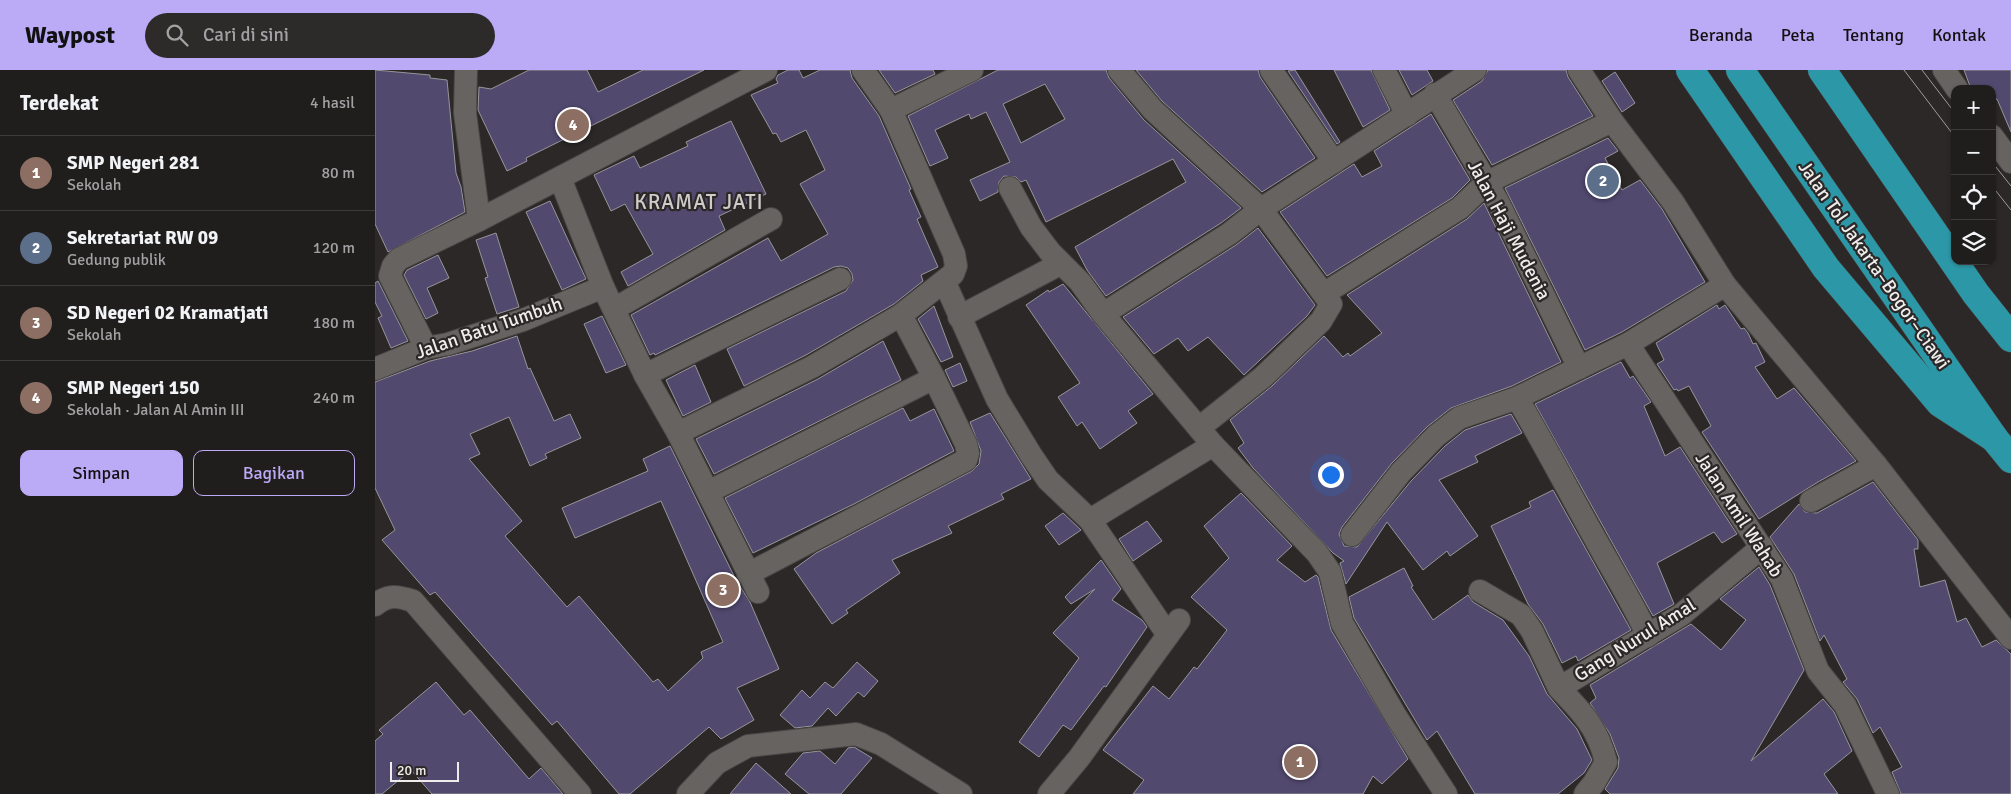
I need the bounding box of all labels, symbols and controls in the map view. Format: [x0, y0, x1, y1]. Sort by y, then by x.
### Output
search box [145, 13, 495, 58]
text: Waypost [25, 20, 115, 50]
icon: search [163, 21, 191, 49]
text: Cari di sini [203, 23, 289, 47]
text: Beranda [1689, 24, 1753, 46]
text: Peta [1781, 24, 1815, 46]
text: Tentang [1843, 24, 1904, 46]
text: Kontak [1932, 24, 1986, 46]
map controls [1951, 85, 1996, 265]
button: + [1951, 85, 1996, 130]
text: Terdekat [20, 90, 99, 116]
text: 4 hasil [310, 93, 355, 113]
pin: 4 [557, 106, 589, 144]
button: − [1951, 130, 1996, 175]
text: SMP Negeri 281 [67, 151, 199, 175]
street label: Jalan Haji Mudenia [1462, 156, 1556, 304]
street label: Jalan Tol Jakarta–Bogor–Ciawi [1793, 156, 1955, 374]
pin: 2 [1587, 162, 1619, 200]
text: 1 [32, 163, 40, 183]
text: 80 m [321, 163, 355, 183]
text: Sekolah [67, 175, 121, 195]
button: locate [1951, 175, 1996, 220]
district label: KRAMAT JATI [634, 189, 764, 215]
button: layers [1951, 220, 1996, 265]
text: Sekretariat RW 09 [67, 226, 218, 250]
text: 2 [32, 238, 40, 258]
text: 120 m [313, 238, 355, 258]
text: Gedung publik [67, 250, 166, 270]
street label: Jalan Batu Tumbuh [412, 292, 566, 364]
text: SD Negeri 02 Kramatjati [67, 301, 268, 325]
text: 3 [32, 313, 40, 333]
text: 180 m [313, 313, 355, 333]
text: Sekolah [67, 325, 121, 345]
text: SMP Negeri 150 [67, 376, 199, 400]
text: 4 [32, 388, 40, 408]
text: 240 m [313, 388, 355, 408]
text: Sekolah · Jalan Al Amin III [67, 400, 244, 420]
street label: Jalan Amil Wahab [1690, 448, 1788, 582]
button: Simpan [20, 450, 183, 496]
button: Bagikan [193, 450, 355, 496]
your location [1318, 462, 1344, 488]
pin: 3 [707, 571, 739, 609]
street label: Gang Nurul Amal [1570, 593, 1700, 687]
pin: 1 [1284, 743, 1316, 781]
scale bar [390, 759, 459, 782]
text: 20 m [397, 762, 426, 779]

